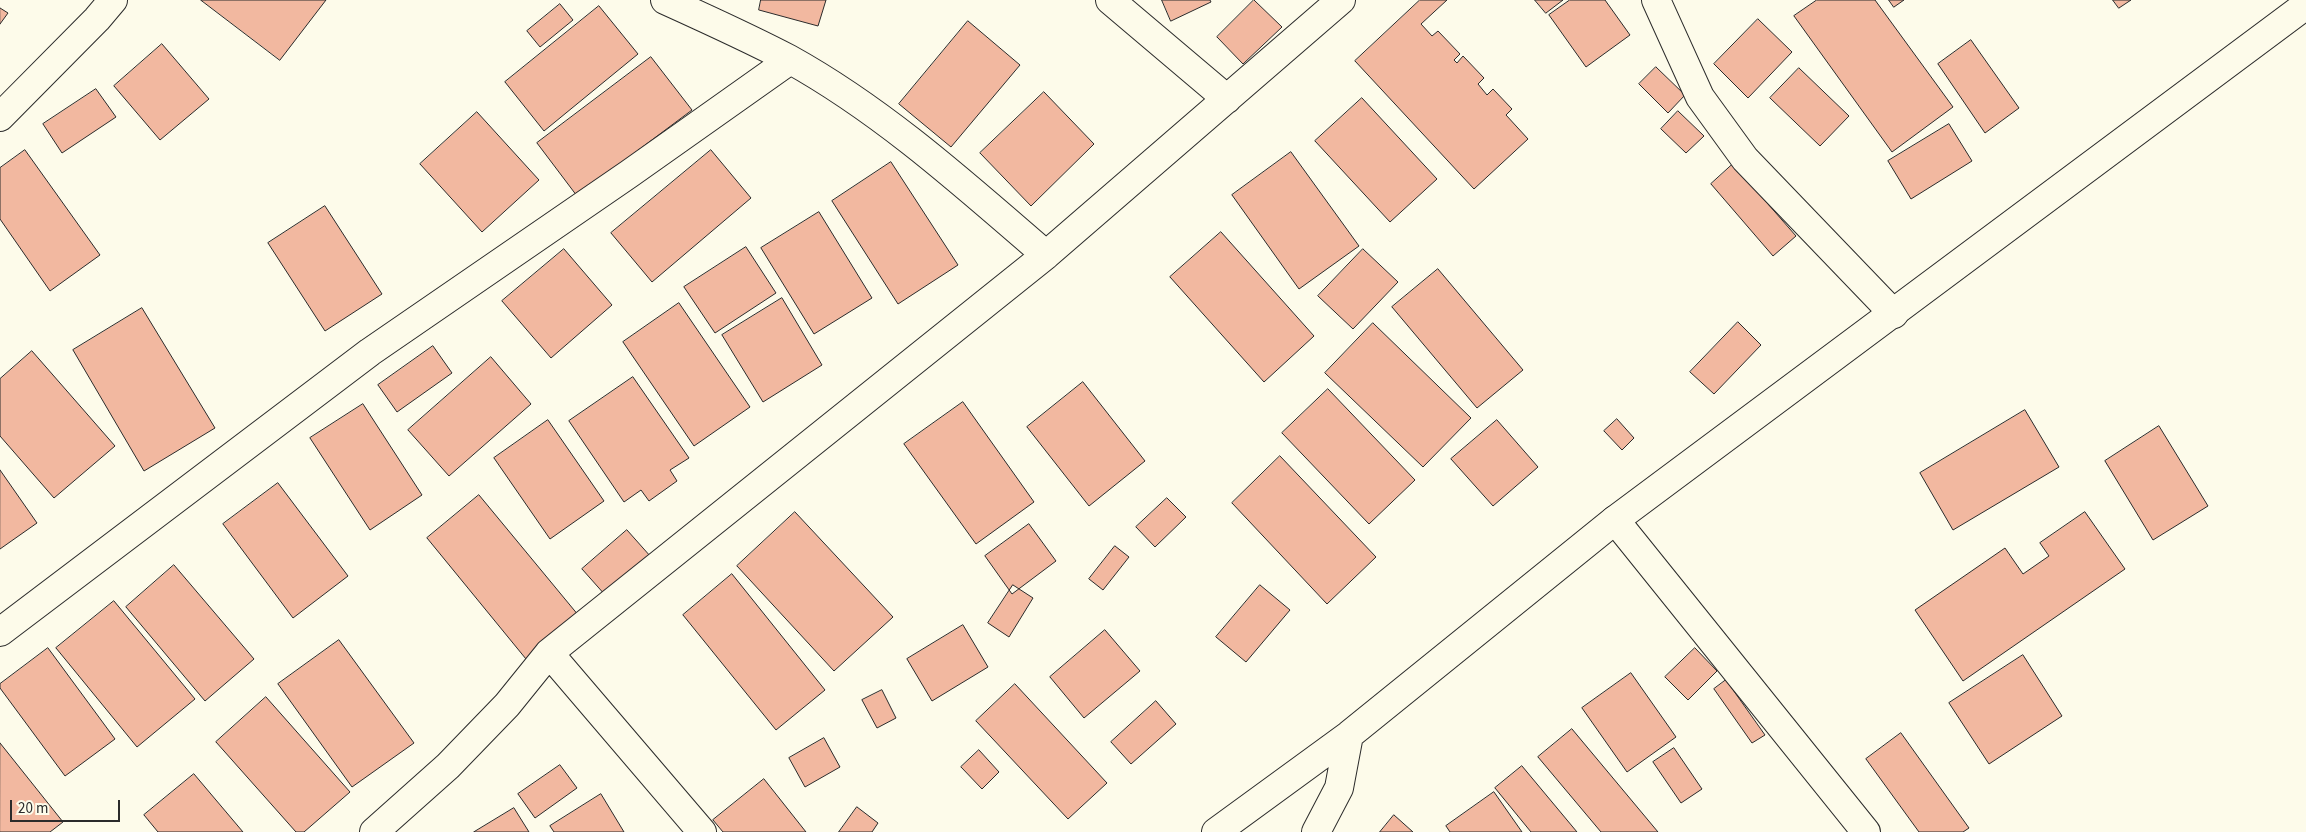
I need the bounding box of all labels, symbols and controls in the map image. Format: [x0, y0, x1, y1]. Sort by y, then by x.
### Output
scale bar [12, 790, 122, 822]
text: 20 m [18, 798, 48, 819]

